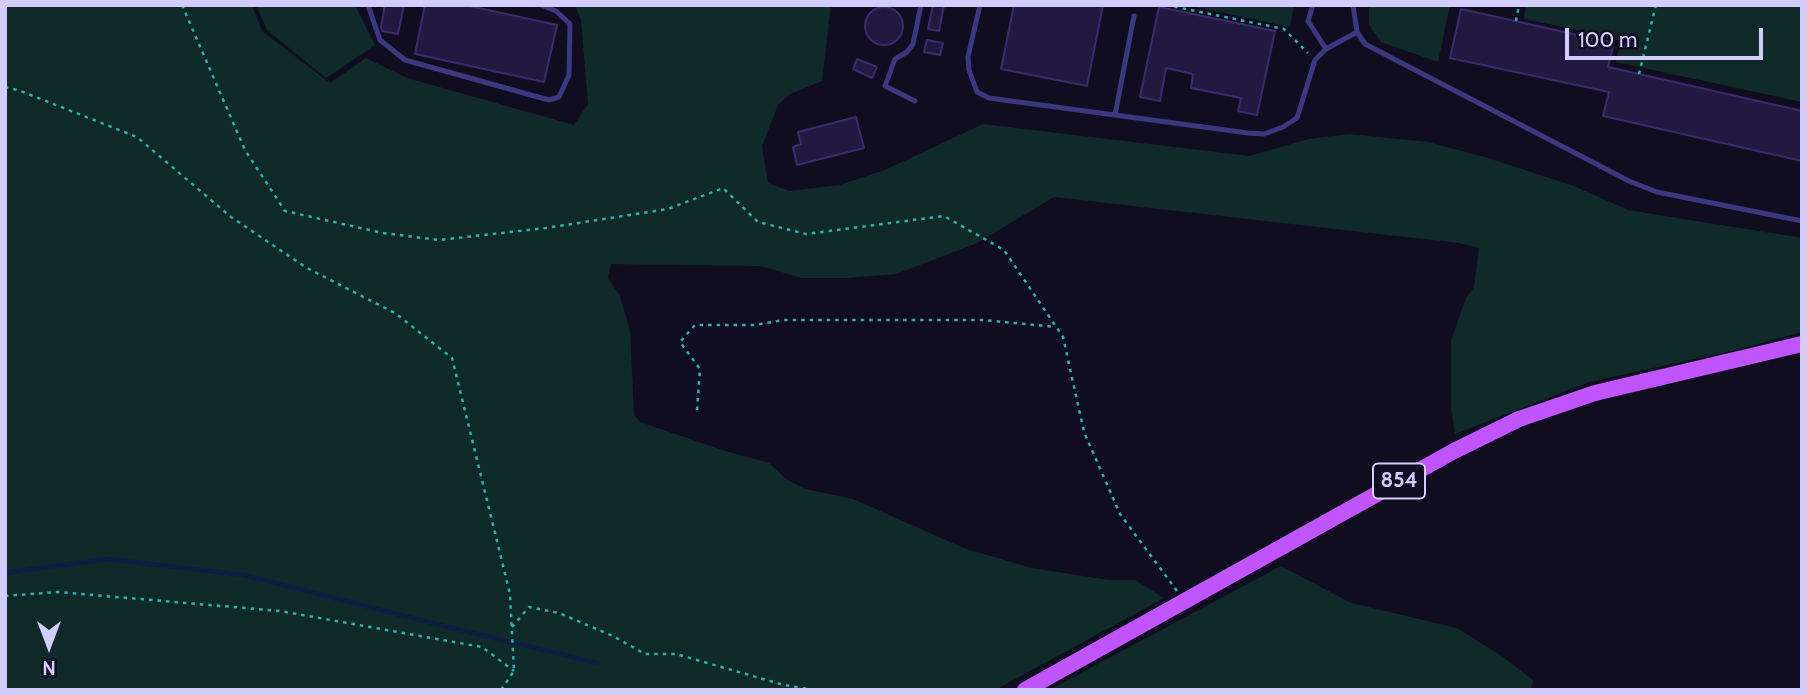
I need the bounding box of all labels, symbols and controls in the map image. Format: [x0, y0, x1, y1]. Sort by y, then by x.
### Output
scale bar [1569, 14, 1767, 58]
text: 100 m [1578, 27, 1637, 52]
road number: 854 [1373, 463, 1425, 498]
north arrow [14, 611, 84, 681]
text: N [42, 656, 56, 679]

